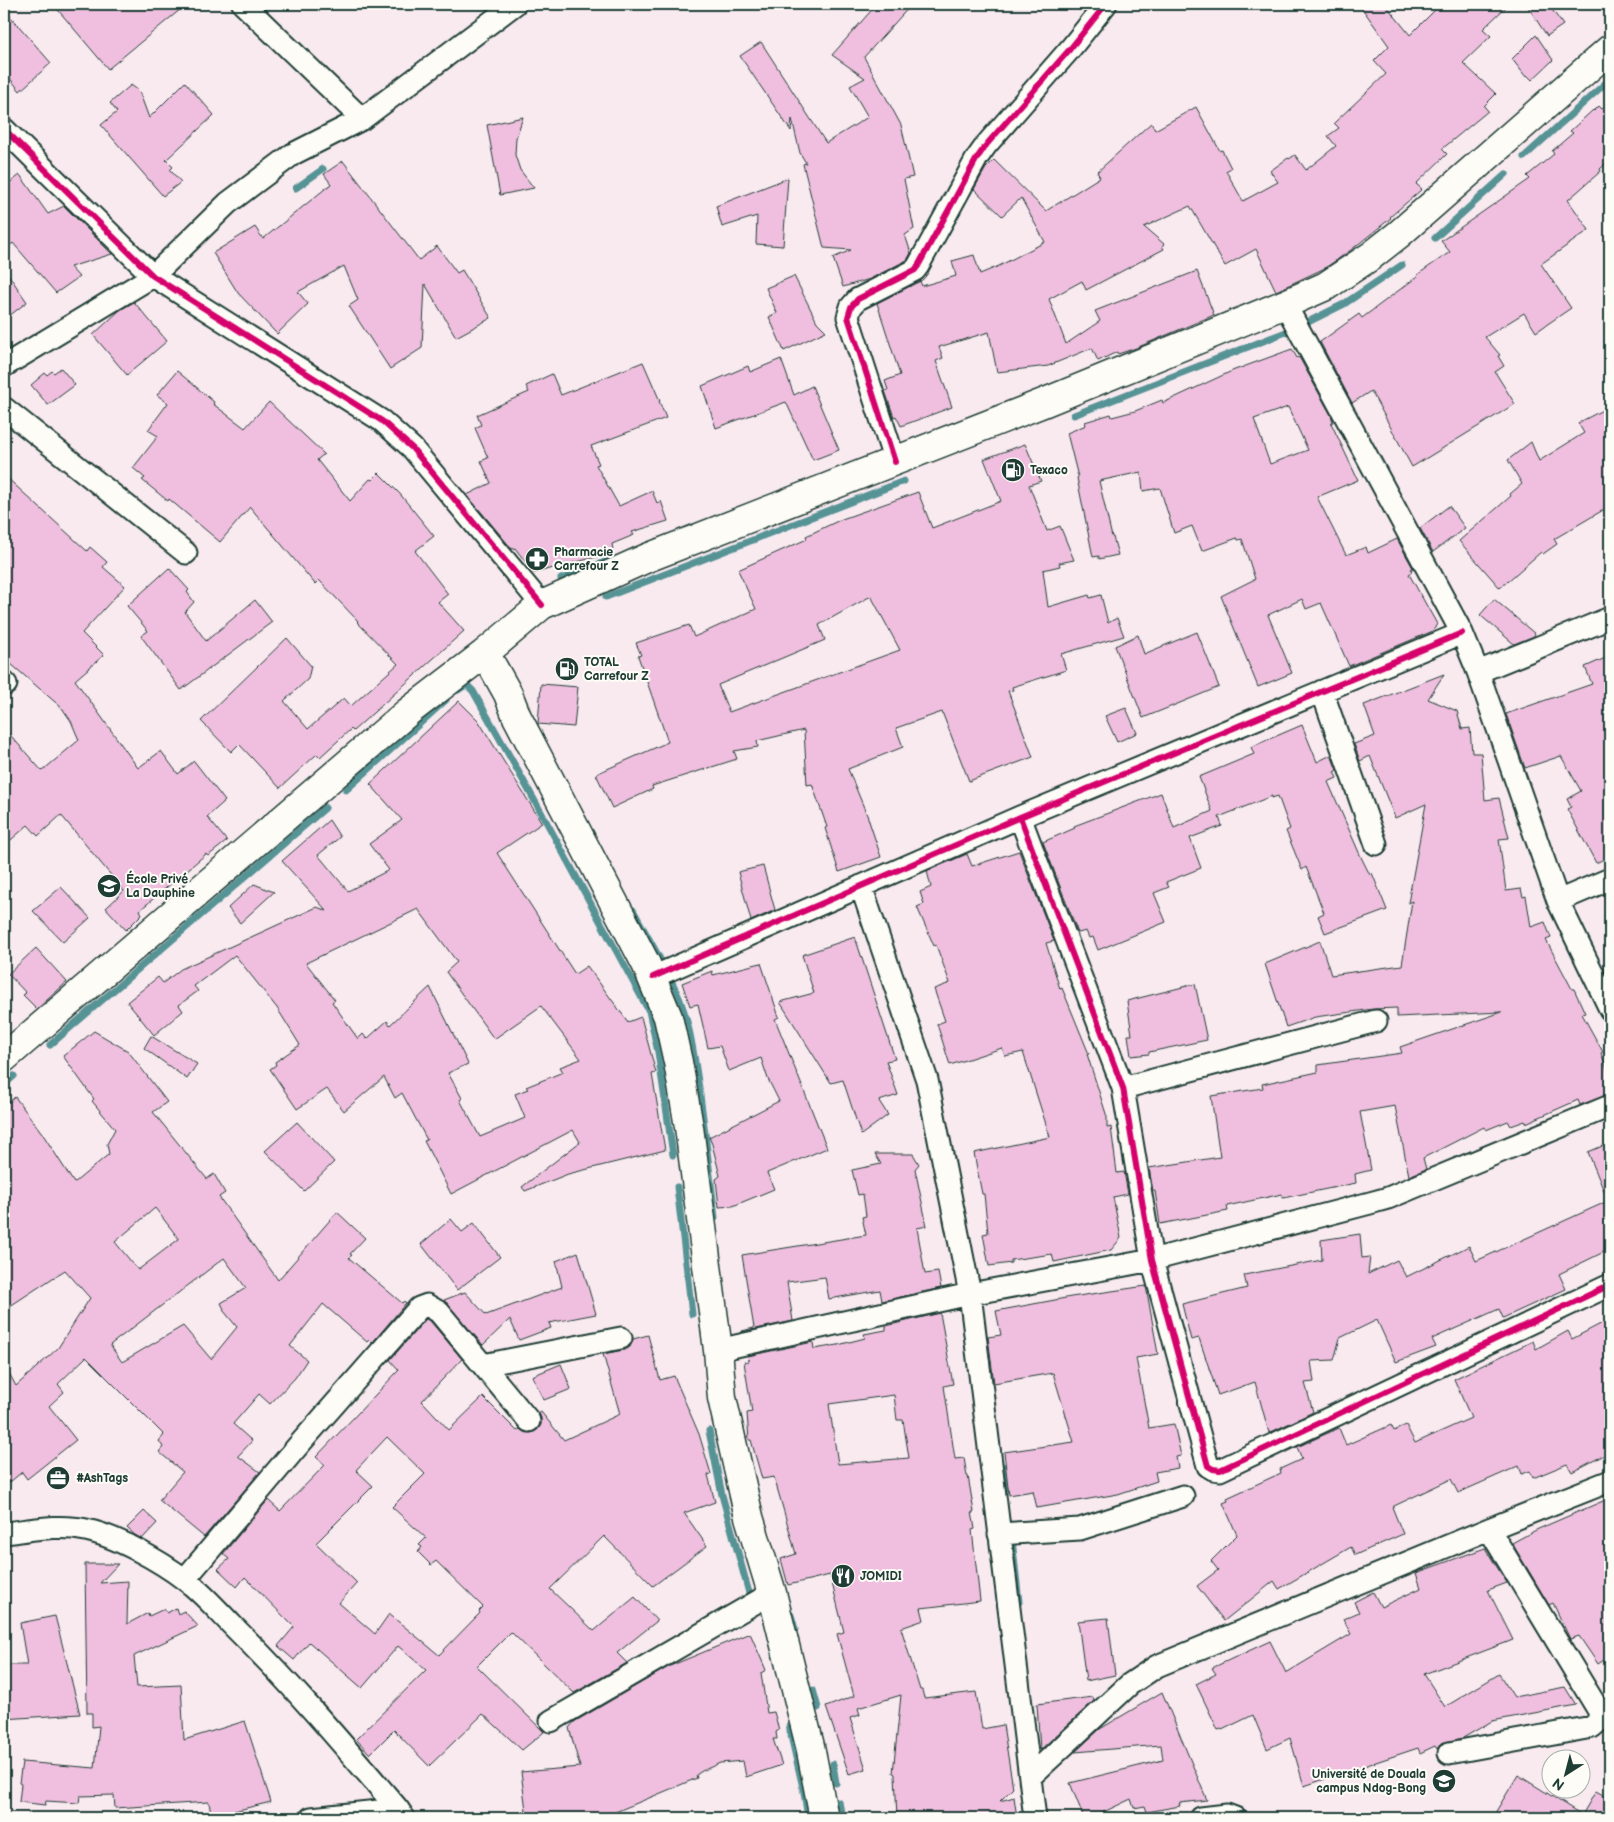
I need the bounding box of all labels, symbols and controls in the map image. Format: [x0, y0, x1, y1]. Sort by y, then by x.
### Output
fuel station icon: Texaco [1000, 457, 1026, 483]
place label: Texaco [1030, 463, 1068, 478]
place label: Pharmacie Carrefour Z [554, 545, 619, 574]
pharmacy icon: Pharmacie Carrefour Z [524, 546, 550, 572]
place label: TOTAL Carrefour Z [584, 655, 649, 684]
fuel station icon: TOTAL Carrefour Z [554, 656, 580, 682]
place label: École Privé La Dauphine [126, 870, 195, 901]
school or university icon: École Privé La Dauphine [96, 873, 122, 899]
office icon: #AshTags [45, 1465, 71, 1491]
place label: #AshTags [76, 1471, 128, 1486]
restaurant icon: JOMIDI [830, 1563, 856, 1589]
place label: JOMIDI [860, 1569, 902, 1584]
north arrow [1542, 1750, 1592, 1800]
place label: Université de Douala campus Ndog-Bong [1312, 1767, 1426, 1796]
school or university icon: Université de Douala campus Ndog-Bong [1431, 1768, 1457, 1794]
text: N [1549, 1774, 1568, 1794]

